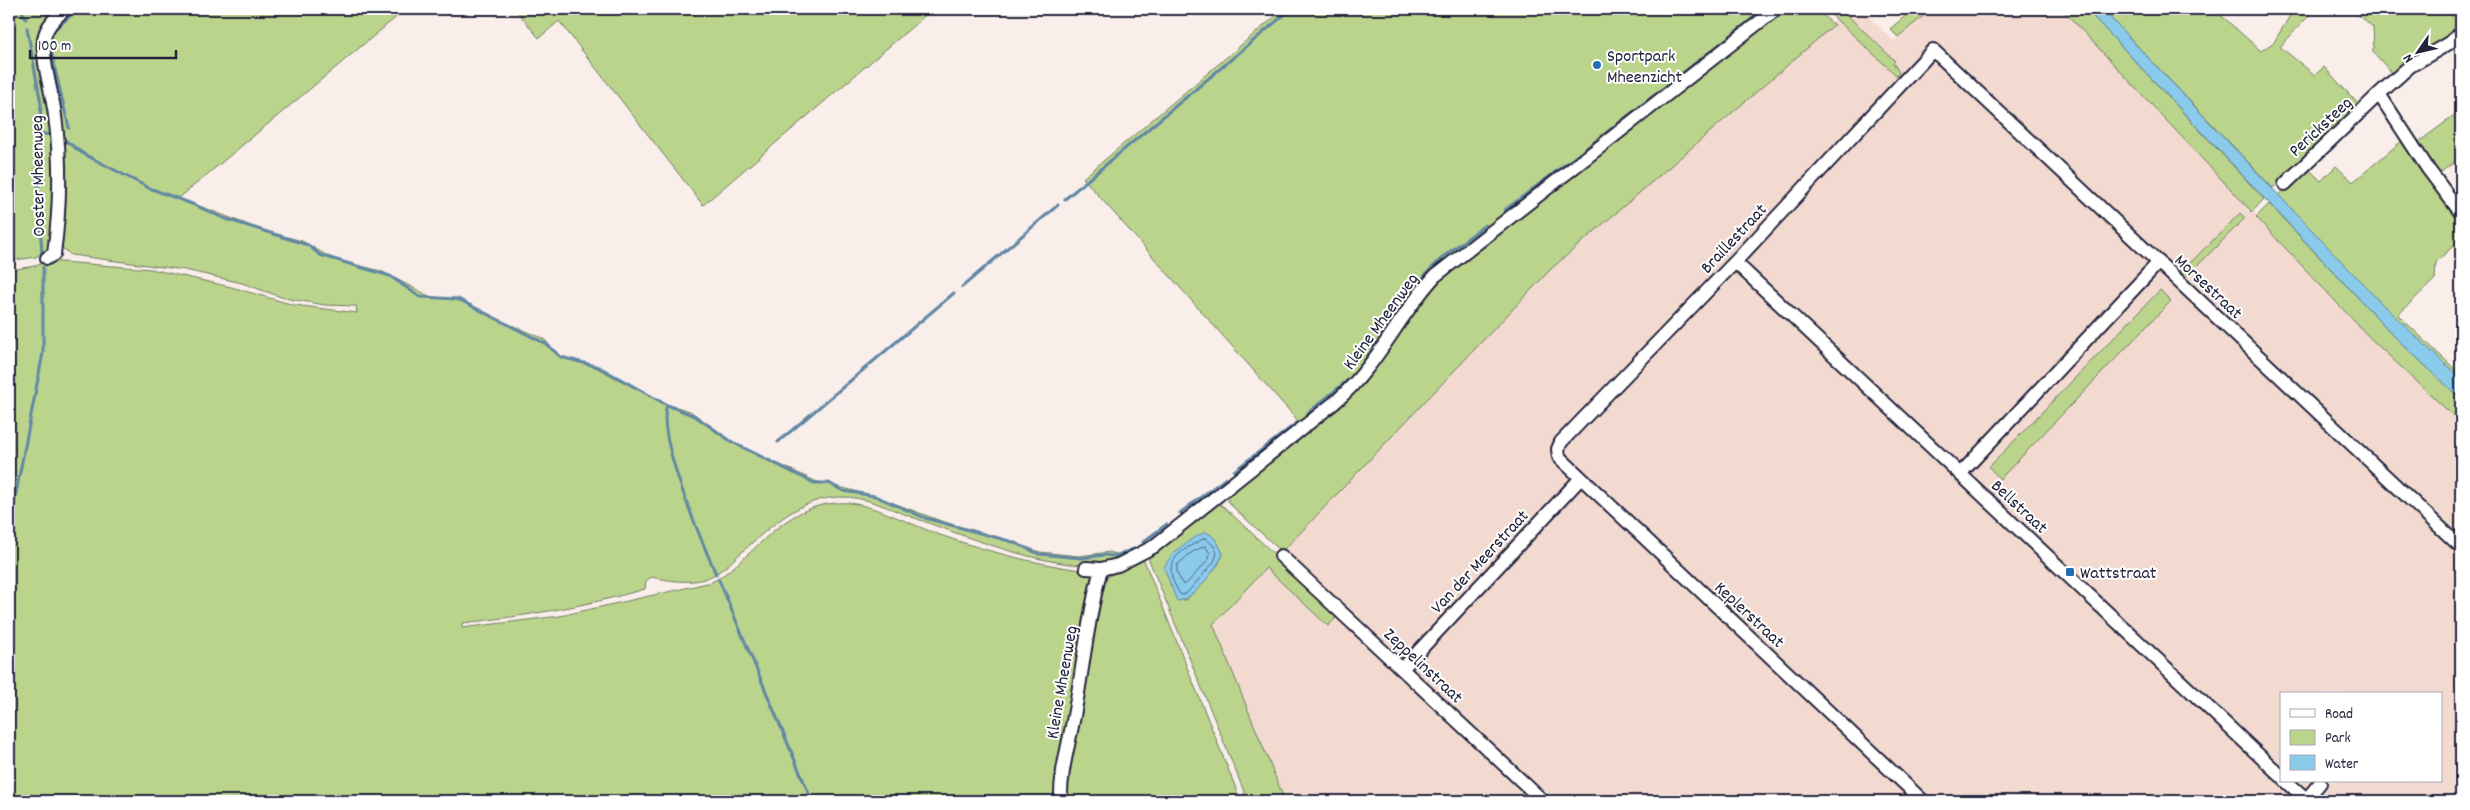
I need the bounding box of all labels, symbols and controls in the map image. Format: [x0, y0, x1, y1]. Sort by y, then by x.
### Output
scale bar [30, 28, 176, 60]
north arrow [2392, 28, 2442, 78]
text: 100 m [38, 36, 71, 58]
place label: Sportpark Mheenzicht [1607, 45, 1683, 91]
text: N [2399, 50, 2419, 67]
marker: Sportpark Mheenzicht [1591, 59, 1603, 71]
street label: Pericksteeg [2284, 92, 2359, 164]
street label: Ooster Mheenweg [26, 115, 53, 237]
street label: Braillestraat [1696, 199, 1774, 280]
street label: Morsestraat [2168, 250, 2247, 326]
street label: Kleine Mheenweg [1338, 269, 1426, 376]
street label: Bellstraat [1984, 475, 2052, 541]
street label: Van der Meerstraat [1426, 505, 1536, 620]
place label: Wattstraat [2080, 562, 2157, 587]
marker: Wattstraat [2064, 566, 2076, 578]
street label: Keplerstraat [1708, 577, 1789, 655]
street label: Zeppelinstraat [1377, 623, 1468, 711]
street label: Kleine Mheenweg [1041, 624, 1086, 741]
legend [2280, 692, 2442, 782]
text: Road [2325, 704, 2353, 726]
text: Park [2325, 728, 2351, 750]
text: Water [2325, 754, 2359, 776]

